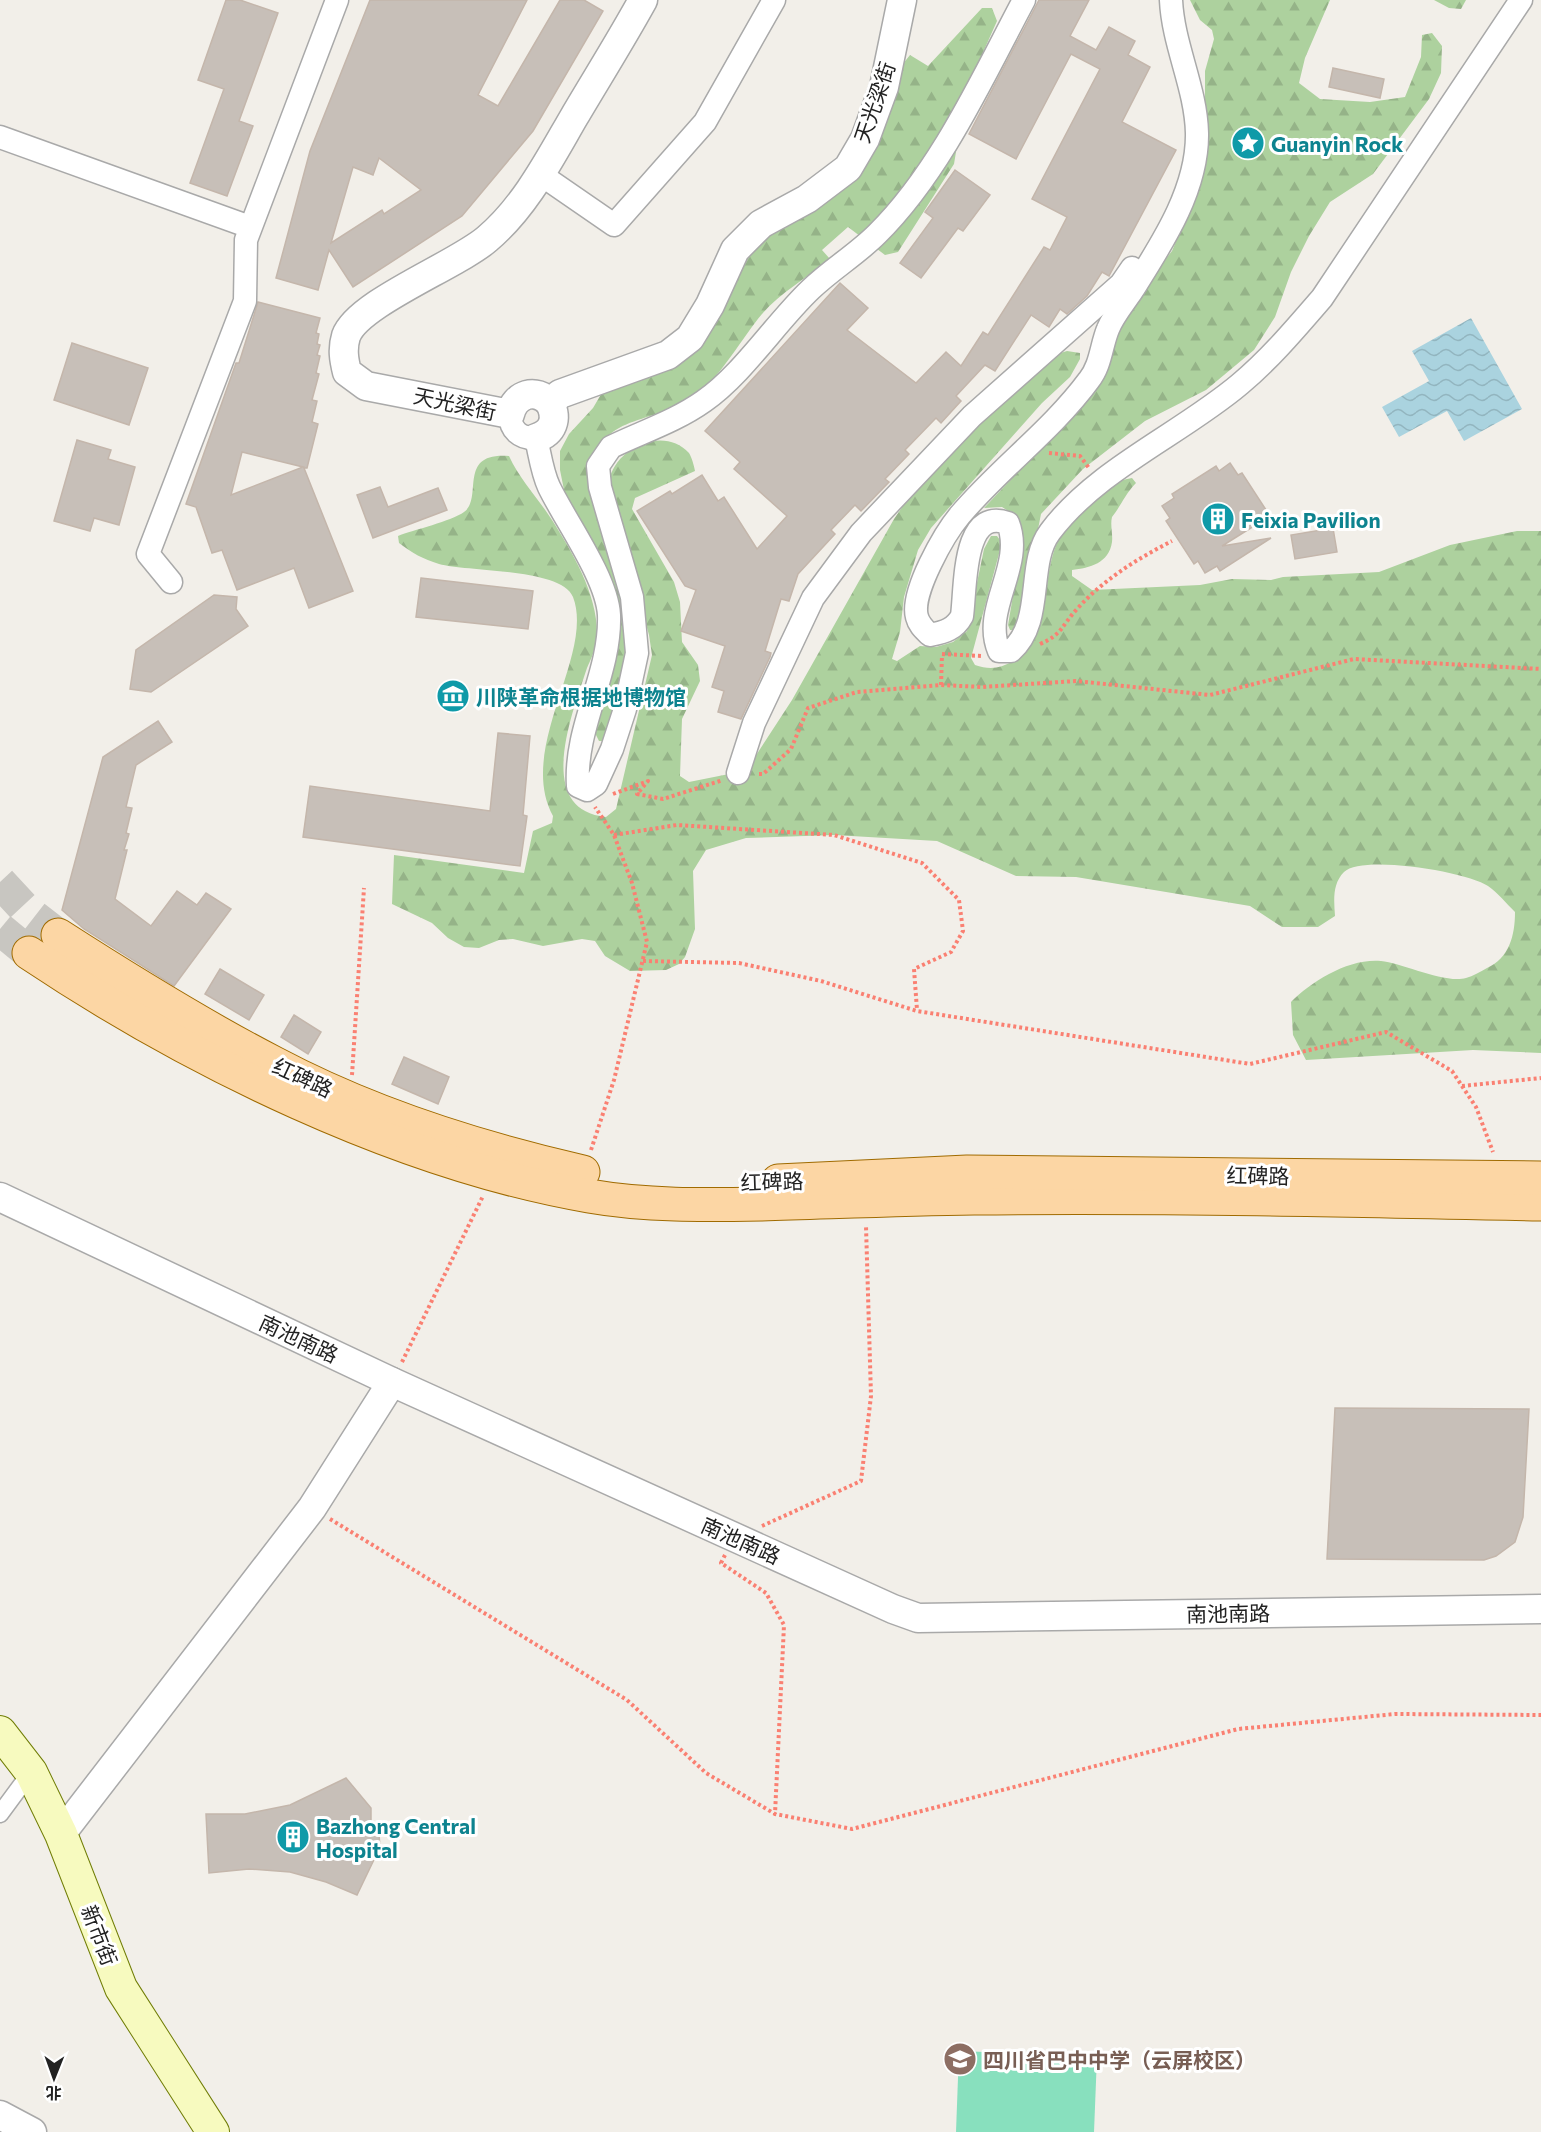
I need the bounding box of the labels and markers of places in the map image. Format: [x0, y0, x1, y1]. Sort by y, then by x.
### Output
place icon: Guanyin Rock [1230, 125, 1266, 161]
place label: Guanyin Rock [1271, 131, 1403, 156]
building icon: Feixia Pavilion [1200, 501, 1236, 537]
place label: Feixia Pavilion [1241, 507, 1381, 532]
museum icon: 川陕革命根据地博物馆 [435, 678, 471, 714]
place label: 川陕革命根据地博物馆 [476, 684, 686, 709]
place label: Bazhong Central Hospital [316, 1813, 476, 1862]
building icon: Bazhong Central Hospital [275, 1819, 311, 1855]
school or university icon: 四川省巴中中学（云屏校区） [942, 2041, 978, 2077]
place label: 四川省巴中中学（云屏校区） [983, 2047, 1256, 2072]

